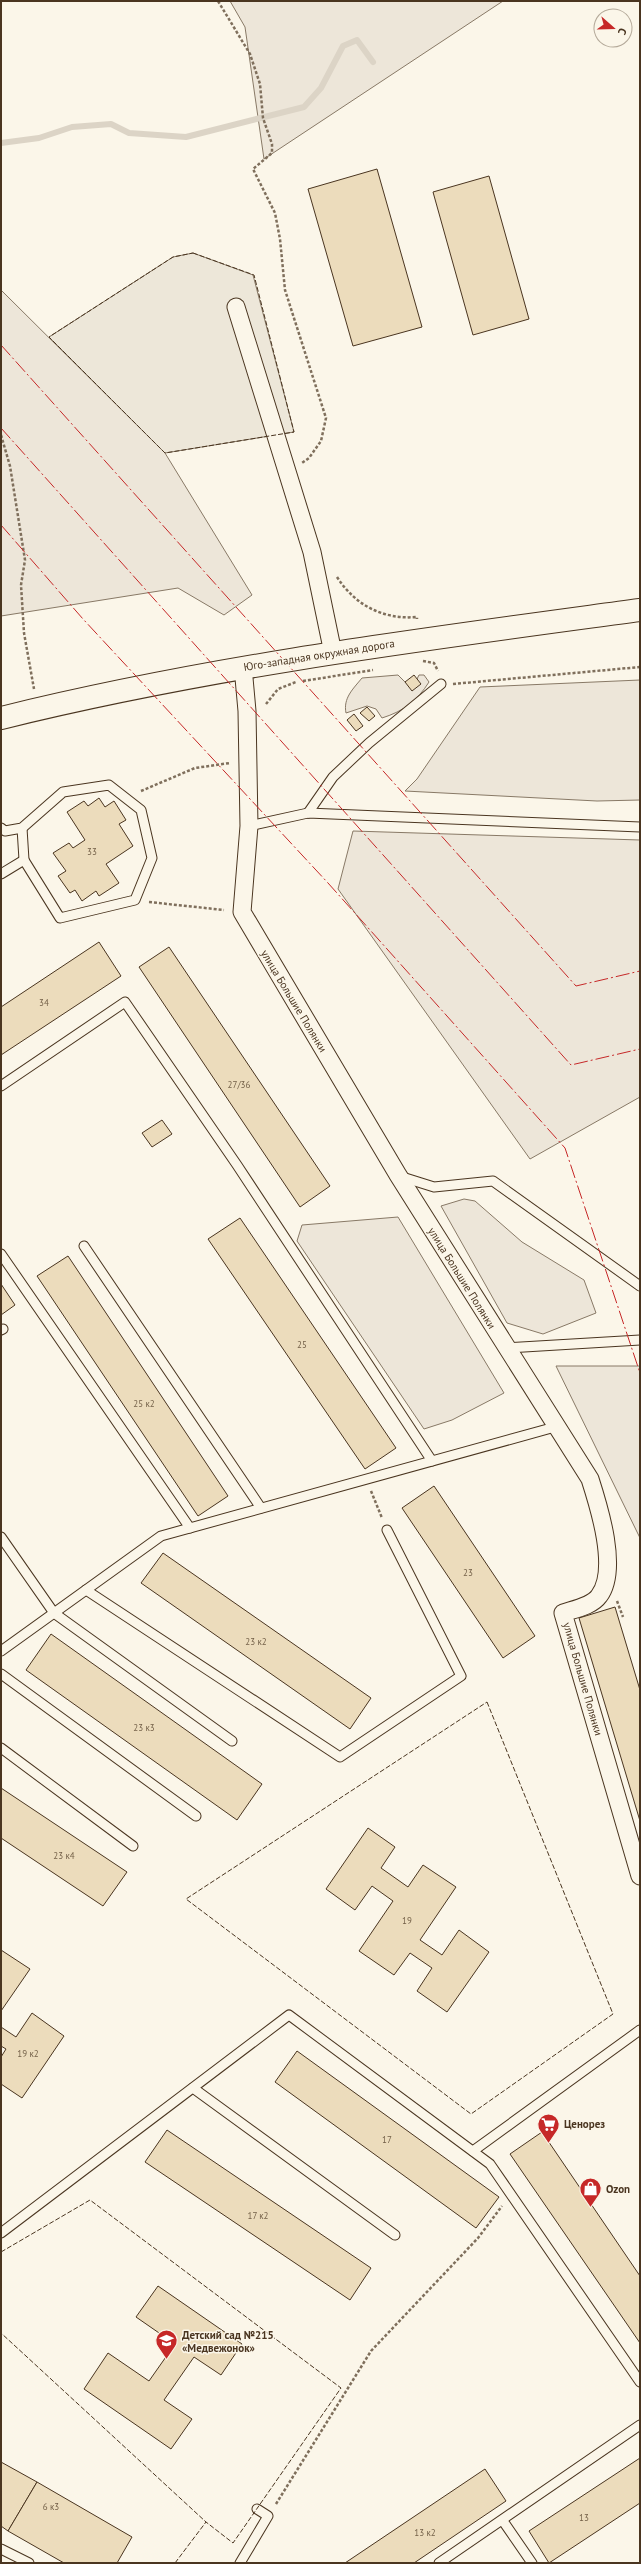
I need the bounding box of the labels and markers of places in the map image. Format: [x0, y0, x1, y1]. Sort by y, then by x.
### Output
supermarket icon: Ценорез [536, 2111, 562, 2144]
place label: Ценорез [564, 2117, 605, 2131]
shop icon: Ozon [577, 2176, 603, 2209]
place label: Ozon [606, 2182, 630, 2196]
school or university icon: Детский сад №215 «Медвежонок» [154, 2328, 180, 2361]
place label: Детский сад №215 «Медвежонок» [182, 2328, 274, 2355]

